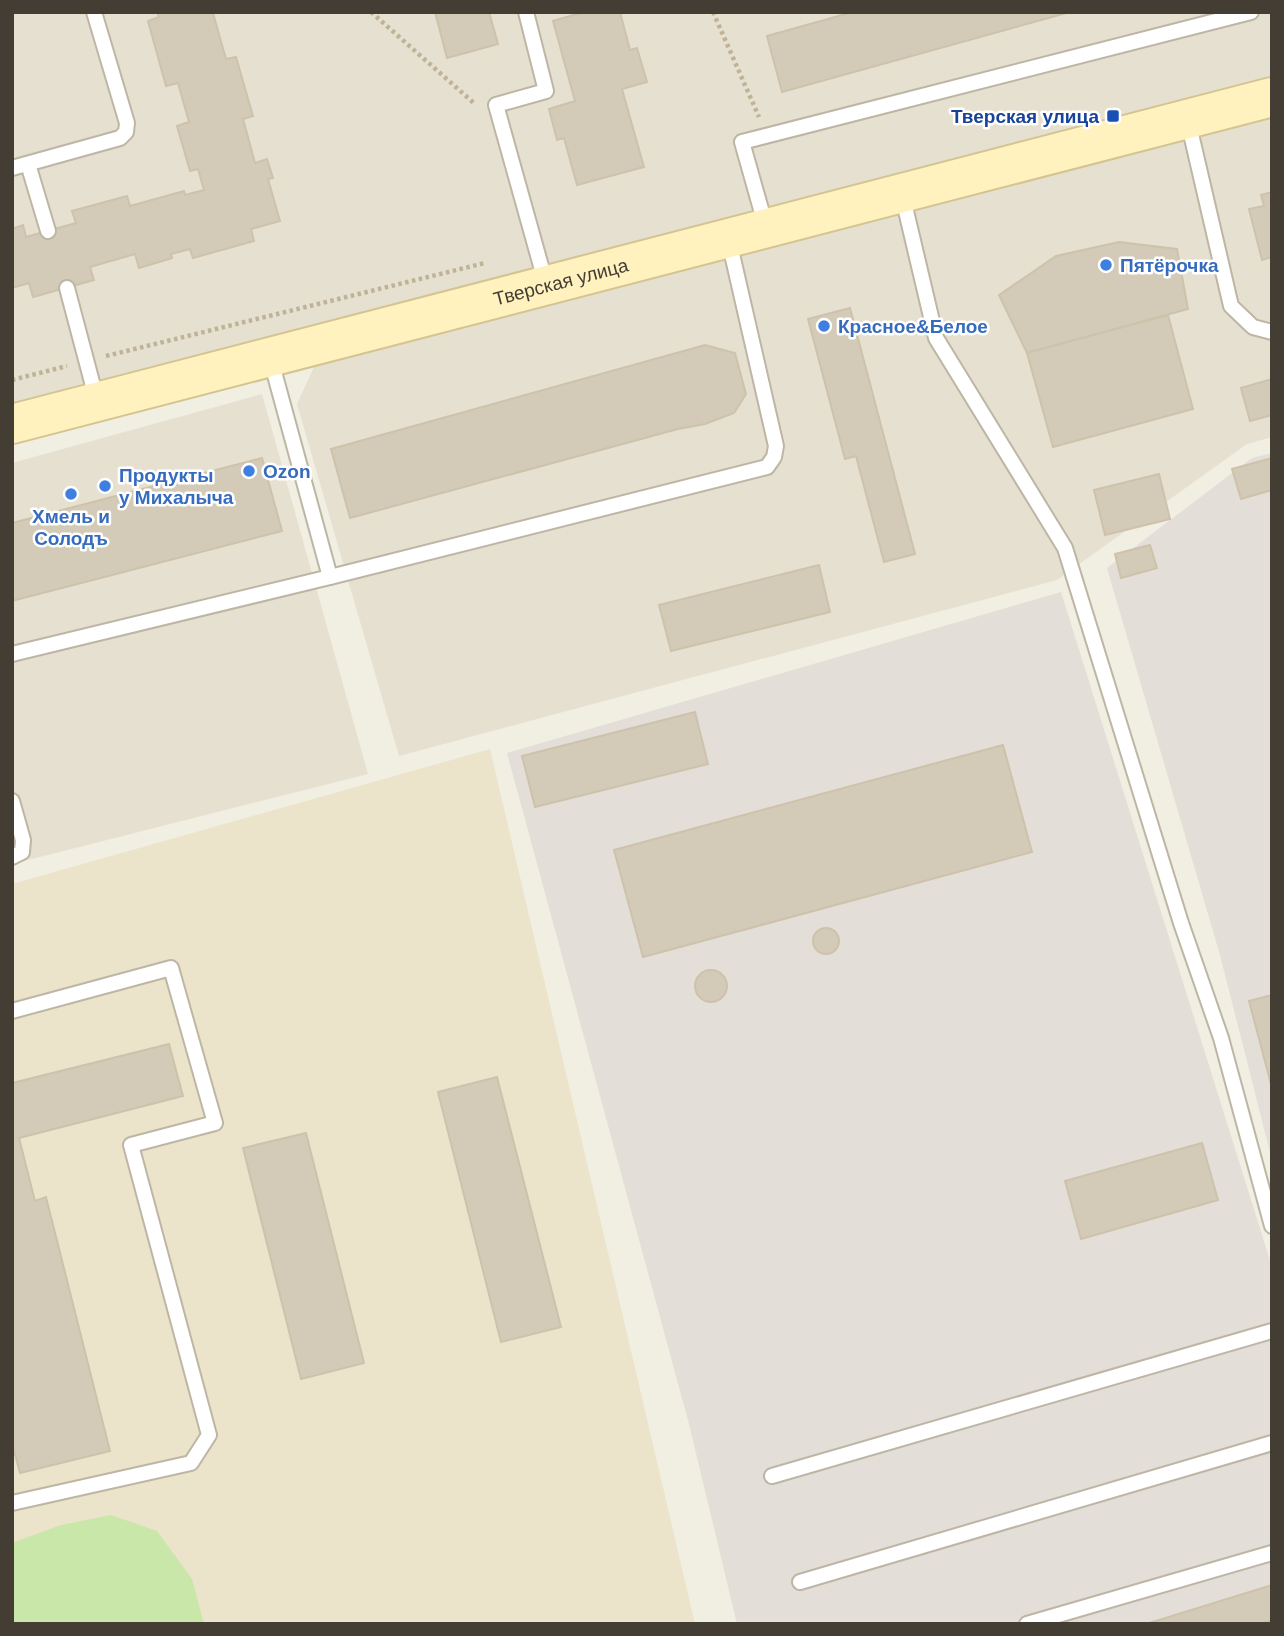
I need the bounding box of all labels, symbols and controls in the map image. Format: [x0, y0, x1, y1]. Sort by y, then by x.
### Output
place label: Тверская улица [951, 106, 1099, 127]
marker: Тверская улица [1105, 108, 1121, 124]
street label: Тверская улица [491, 254, 631, 309]
place label: Пятёрочка [1120, 255, 1219, 276]
marker: Пятёрочка [1098, 257, 1114, 273]
place label: Красное&Белое [838, 316, 988, 337]
marker: Красное&Белое [816, 318, 832, 334]
place label: Ozon [263, 461, 311, 482]
marker: Ozon [241, 463, 257, 479]
place label: Продукты у Михалыча [119, 465, 234, 508]
marker: Продукты у Михалыча [97, 478, 113, 494]
marker: Хмель и Солодъ [63, 486, 79, 502]
place label: Хмель и Солодъ [32, 506, 110, 549]

